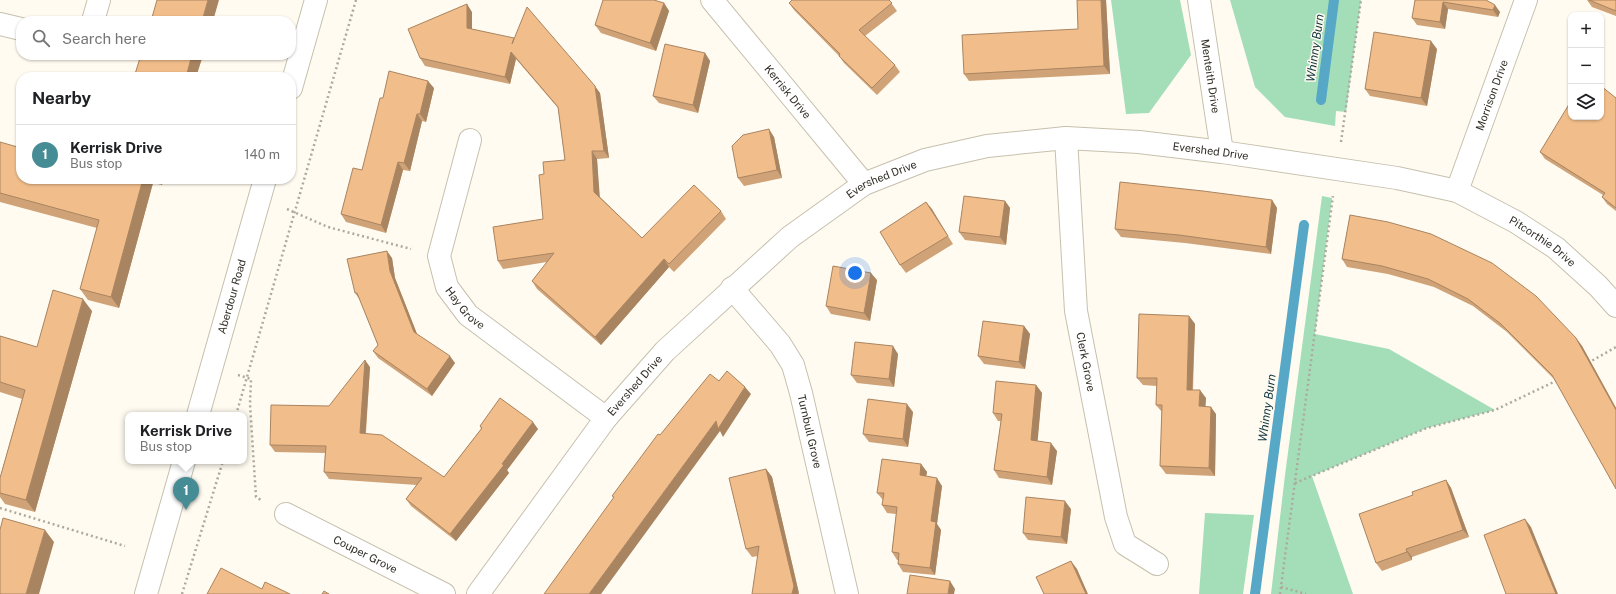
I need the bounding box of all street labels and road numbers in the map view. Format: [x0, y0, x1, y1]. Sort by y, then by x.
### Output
street label: Menteith Drive [1199, 38, 1222, 114]
street label: Morrison Drive [1473, 58, 1510, 132]
street label: Kerrisk Drive [762, 63, 813, 121]
street label: Evershed Drive [1172, 140, 1249, 162]
street label: Evershed Drive [844, 158, 918, 201]
street label: Pitcorthie Drive [1507, 214, 1578, 269]
street label: Aberdour Road [215, 258, 248, 335]
street label: Hay Grove [443, 285, 487, 331]
street label: Clerk Grove [1074, 331, 1097, 392]
street label: Evershed Drive [605, 353, 664, 418]
street label: Turnbull Grove [796, 393, 824, 470]
street label: Couper Grove [331, 533, 399, 575]

